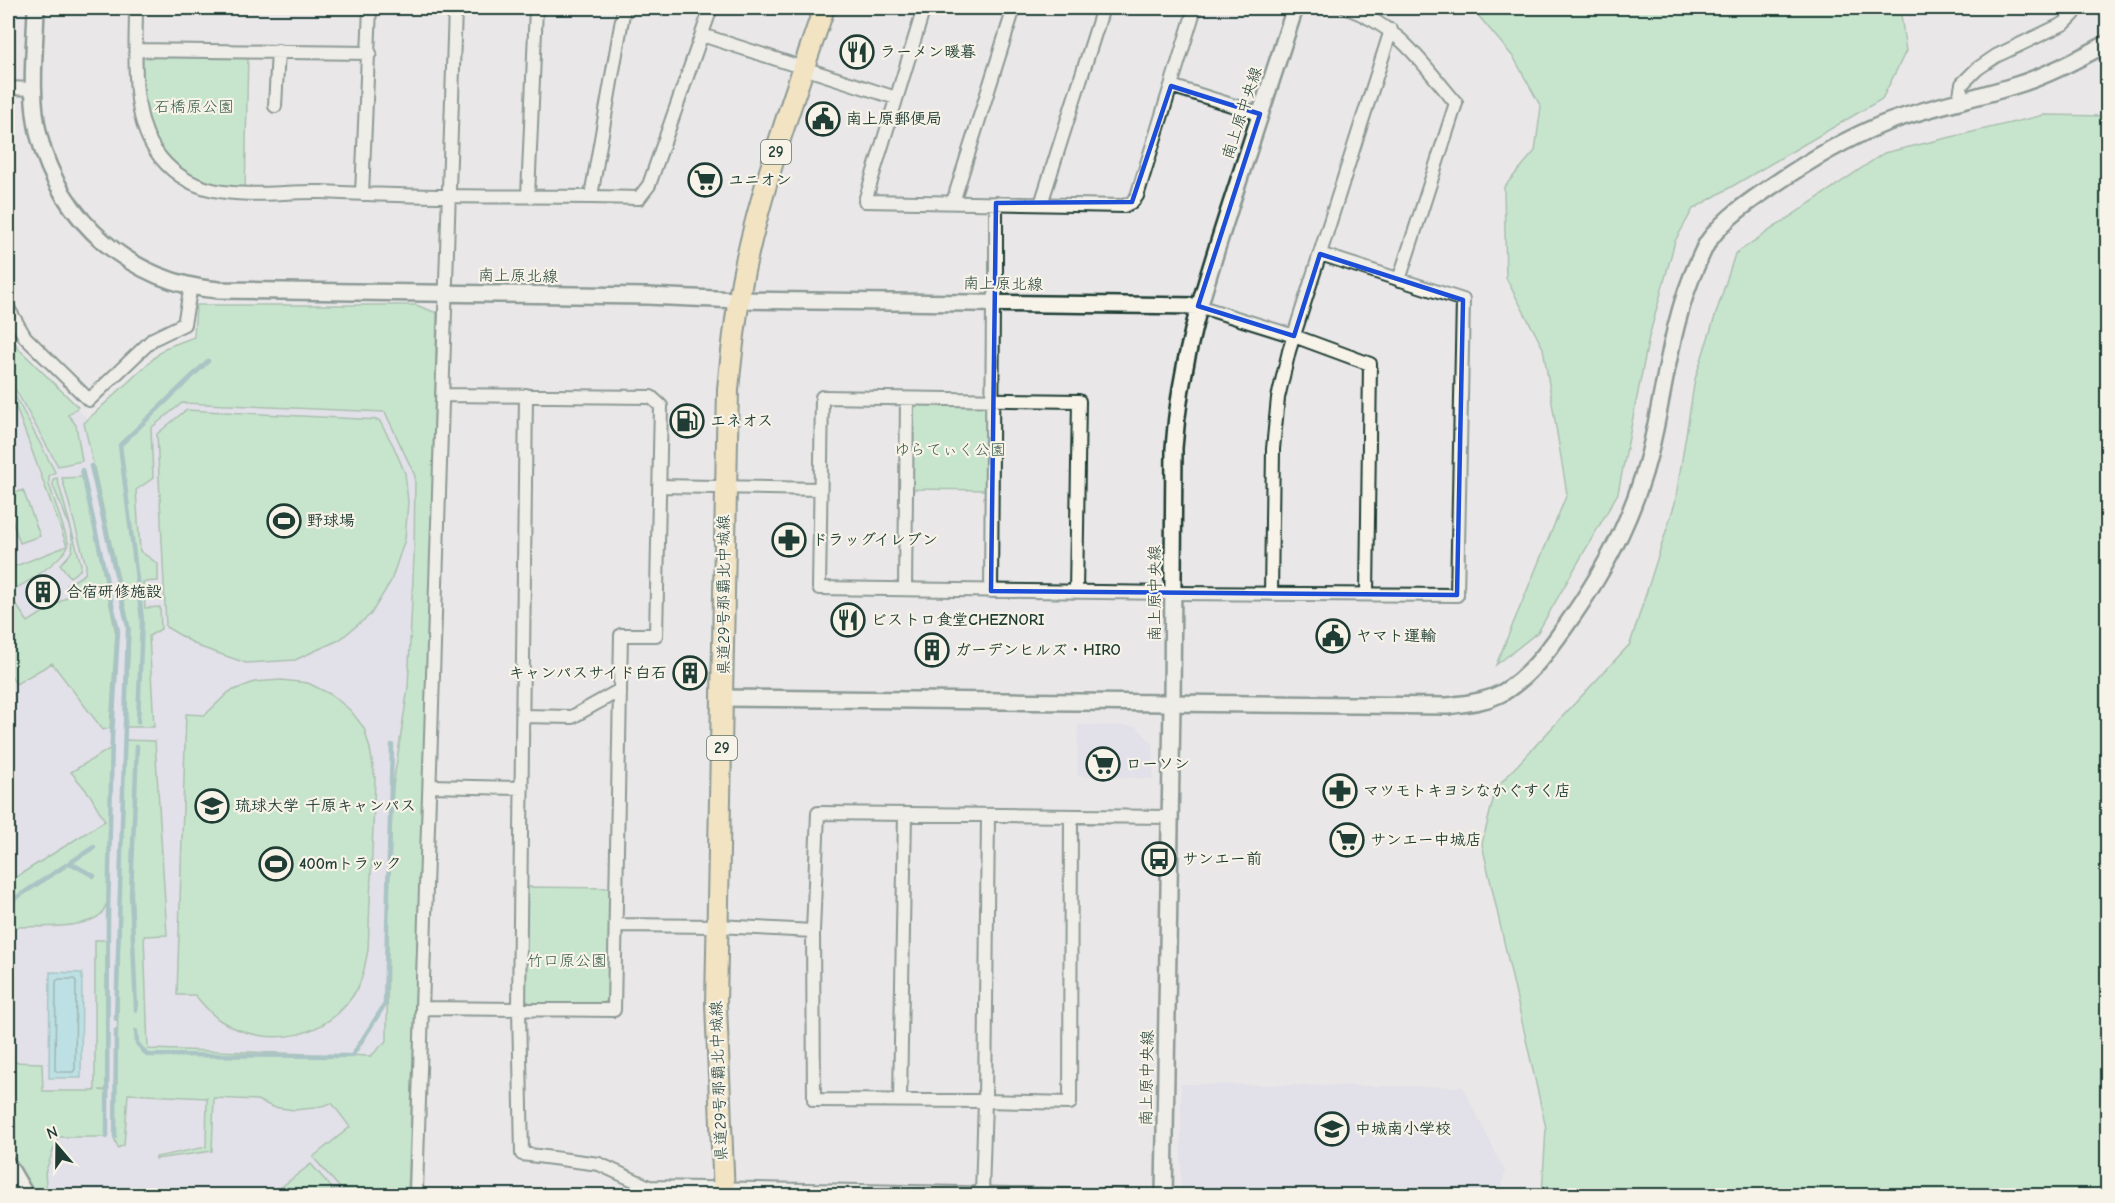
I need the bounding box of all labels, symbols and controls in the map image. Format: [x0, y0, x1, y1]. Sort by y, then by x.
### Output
restaurant icon: ラーメン暖暮 [839, 34, 875, 70]
place label: ラーメン暖暮 [880, 43, 976, 61]
street label: 南上原中央線 [1219, 65, 1265, 161]
park label: 石橋原公園 [154, 98, 234, 116]
public building icon: 南上原郵便局 [805, 101, 841, 137]
place label: 南上原郵便局 [846, 110, 942, 128]
road number: 29 [761, 140, 791, 164]
supermarket icon: ユニオン [687, 162, 723, 198]
place label: ユニオン [728, 171, 792, 189]
street label: 南上原北線 [478, 266, 558, 286]
street label: 南上原北線 [963, 274, 1043, 294]
fuel station icon: エネオス [669, 403, 705, 439]
place label: エネオス [710, 412, 773, 430]
park label: ゆらてぃく公園 [894, 441, 1006, 459]
sports icon: 野球場 [266, 503, 302, 539]
place label: 野球場 [307, 512, 355, 530]
street label: 県道29号那覇北中城線 [715, 515, 733, 675]
pharmacy icon: ドラッグイレブン [771, 522, 807, 558]
place label: ドラッグイレブン [812, 531, 938, 549]
street label: 南上原中央線 [1146, 545, 1164, 641]
building icon: 合宿研修施設 [25, 574, 61, 610]
place label: 合宿研修施設 [66, 583, 162, 601]
restaurant icon: ビストロ食堂CHEZNORI [830, 602, 866, 638]
place label: ビストロ食堂CHEZNORI [871, 611, 1044, 629]
public building icon: ヤマト運輸 [1315, 618, 1351, 654]
place label: ヤマト運輸 [1356, 627, 1437, 645]
building icon: ガーデンヒルズ・HIRO [914, 632, 950, 668]
place label: ガーデンヒルズ・HIRO [955, 641, 1121, 659]
building icon: キャンパスサイド白石 [672, 655, 708, 691]
place label: キャンパスサイド白石 [509, 664, 667, 682]
road number: 29 [707, 736, 737, 760]
supermarket icon: ローソン [1085, 746, 1121, 782]
place label: ローソン [1126, 755, 1190, 773]
pharmacy icon: マツモトキヨシなかぐすく店 [1322, 773, 1358, 809]
place label: マツモトキヨシなかぐすく店 [1363, 782, 1571, 800]
school or university icon: 琉球大学 千原キャンパス [194, 788, 230, 824]
place label: 琉球大学 千原キャンパス [235, 797, 416, 815]
supermarket icon: サンエー中城店 [1329, 822, 1365, 858]
place label: サンエー中城店 [1370, 831, 1482, 849]
bus stop icon: サンエー前 [1141, 841, 1177, 877]
sports icon: 400mトラック [258, 846, 294, 882]
place label: サンエー前 [1182, 850, 1262, 868]
place label: 400mトラック [299, 855, 402, 873]
park label: 竹口原公園 [527, 952, 607, 970]
street label: 県道29号那覇北中城線 [707, 1000, 731, 1162]
street label: 南上原中央線 [1137, 1030, 1157, 1126]
school or university icon: 中城南小学校 [1314, 1111, 1350, 1147]
north arrow [27, 1116, 87, 1176]
place label: 中城南小学校 [1355, 1120, 1451, 1138]
text: N [44, 1123, 60, 1143]

